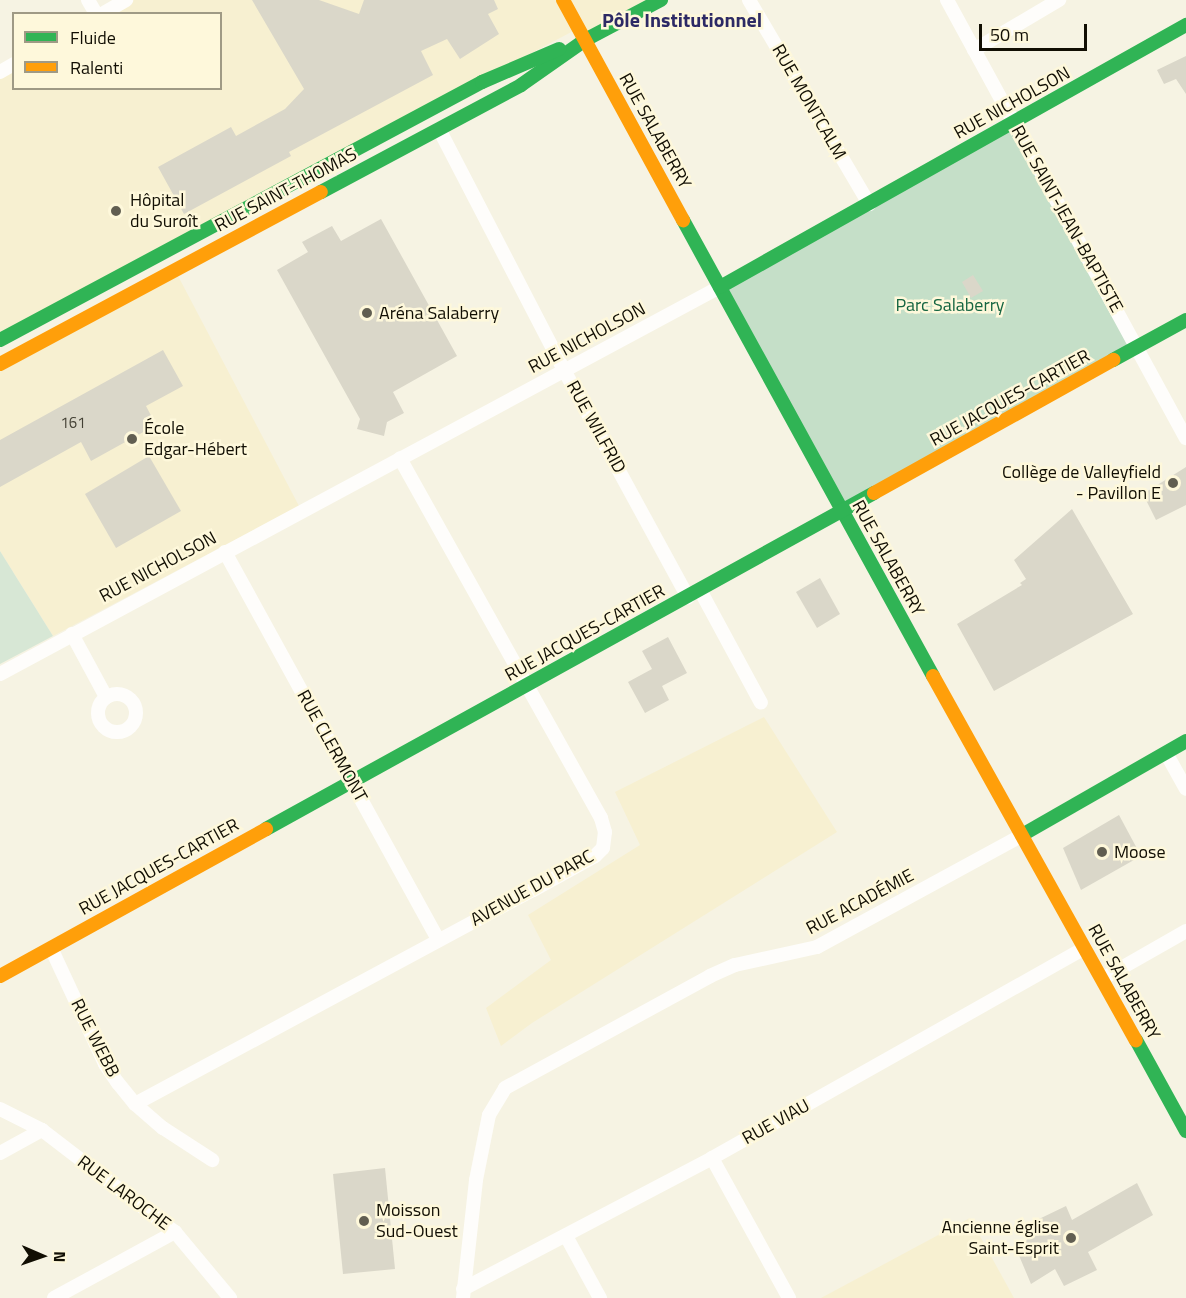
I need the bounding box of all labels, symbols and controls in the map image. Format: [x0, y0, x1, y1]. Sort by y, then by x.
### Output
district label: Pôle Institutionnel [602, 7, 762, 31]
legend [12, 12, 222, 90]
scale bar [982, 12, 1090, 50]
text: 50 m [990, 21, 1029, 48]
text: Fluide [70, 24, 116, 51]
street label: RUE MONTCALM [767, 41, 851, 163]
text: Ralenti [70, 54, 123, 81]
street label: RUE NICHOLSON [950, 62, 1074, 144]
street label: RUE SALABERRY [614, 69, 696, 193]
street label: RUE SAINT-JEAN-BAPTISTE [1007, 122, 1127, 316]
street label: RUE SAINT-THOMAS [211, 143, 361, 237]
place label: Hôpital du Suroît [130, 190, 198, 232]
marker: Hôpital du Suroît [107, 202, 125, 220]
park label: Parc Salaberry [895, 294, 1005, 316]
street label: RUE NICHOLSON [525, 298, 649, 378]
place label: Aréna Salaberry [379, 302, 499, 324]
marker: Aréna Salaberry [360, 306, 374, 320]
street label: RUE JACQUES-CARTIER [926, 345, 1094, 451]
street label: RUE WILFRID [562, 377, 630, 477]
house number: 161 [60, 414, 86, 432]
place label: École Edgar-Hébert [144, 418, 247, 460]
marker: École Edgar-Hébert [125, 432, 139, 446]
place label: Collège de Valleyfield - Pavillon E [1002, 462, 1161, 504]
marker: Collège de Valleyfield - Pavillon E [1166, 476, 1180, 490]
street label: RUE SALABERRY [847, 496, 929, 620]
street label: RUE NICHOLSON [96, 527, 220, 607]
street label: RUE JACQUES-CARTIER [501, 580, 669, 686]
street label: RUE CLERMONT [292, 686, 372, 806]
street label: RUE JACQUES-CARTIER [75, 814, 243, 920]
place label: Moose [1114, 841, 1165, 863]
street label: AVENUE DU PARC [467, 845, 597, 931]
marker: Moose [1095, 845, 1109, 859]
street label: RUE ACADÉMIE [803, 865, 917, 939]
street label: RUE SALABERRY [1083, 920, 1165, 1044]
street label: RUE WEBB [66, 995, 124, 1081]
street label: RUE VIAU [739, 1095, 813, 1149]
street label: RUE LAROCHE [73, 1151, 175, 1235]
place label: Moisson Sud-Ouest [376, 1200, 458, 1242]
marker: Moisson Sud-Ouest [357, 1214, 371, 1228]
place label: Ancienne église Saint-Esprit [941, 1217, 1059, 1260]
north arrow [12, 1226, 72, 1286]
marker: Ancienne église Saint-Esprit [1064, 1231, 1078, 1245]
text: N [48, 1251, 72, 1263]

